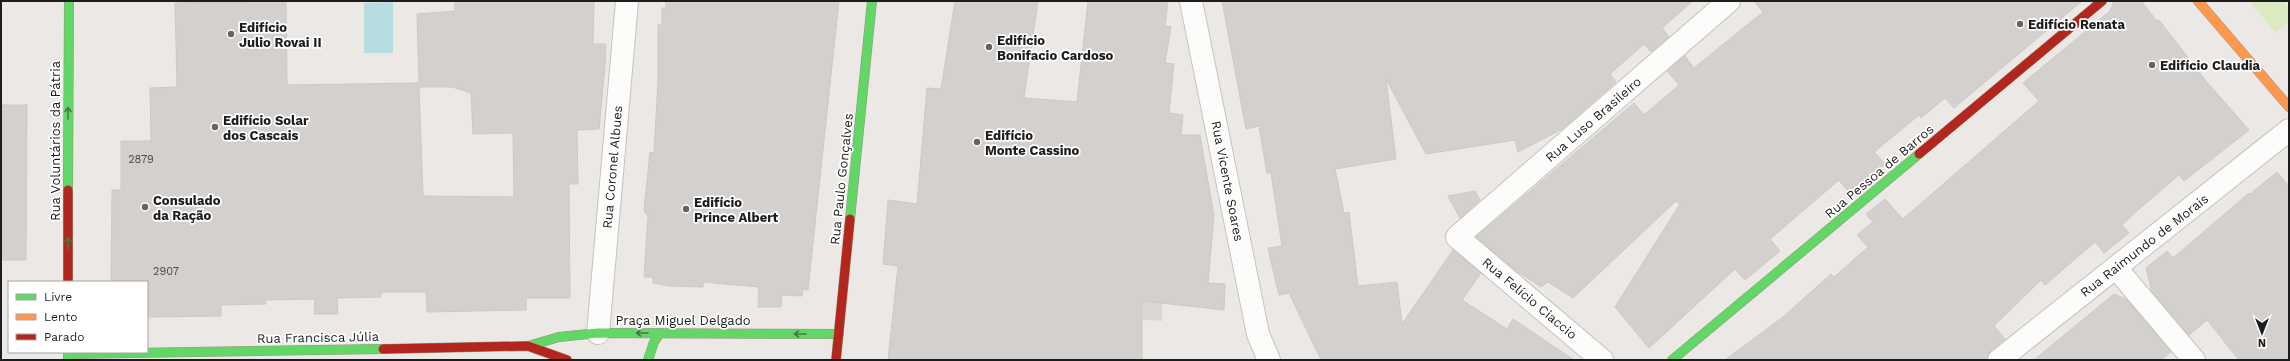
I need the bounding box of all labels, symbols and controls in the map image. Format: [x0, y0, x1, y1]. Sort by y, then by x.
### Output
place label: Edifício Renata [2028, 17, 2125, 32]
marker: Edifício Renata [2015, 19, 2025, 29]
place label: Edifício Julio Rovai II [239, 20, 322, 50]
marker: Edifício Julio Rovai II [226, 29, 236, 39]
place label: Edifício Bonifacio Cardoso [997, 33, 1114, 63]
marker: Edifício Bonifacio Cardoso [984, 42, 994, 52]
place label: Edifício Claudia [2160, 58, 2261, 73]
street label: Rua Voluntários da Pátria [48, 60, 63, 221]
marker: Edifício Claudia [2147, 60, 2157, 70]
street label: Rua Luso Brasileiro [1542, 74, 1644, 165]
street label: Rua Coronel Albues [600, 105, 625, 229]
one-way arrow [64, 107, 72, 120]
street label: Rua Paulo Gonçalves [827, 112, 856, 246]
place label: Edifício Solar dos Cascais [223, 113, 309, 143]
street label: Rua Vicente Soares [1208, 120, 1247, 243]
street label: Rua Pessoa de Barros [1822, 121, 1937, 221]
marker: Edifício Solar dos Cascais [210, 122, 220, 132]
place label: Edifício Monte Cassino [985, 128, 1080, 158]
marker: Edifício Monte Cassino [972, 137, 982, 147]
house number: 2879 [128, 153, 154, 166]
street label: Rua Raimundo de Morais [2077, 191, 2211, 300]
place label: Consulado da Ração [153, 193, 221, 223]
place label: Edifício Prince Albert [694, 195, 779, 225]
marker: Consulado da Ração [140, 202, 150, 212]
marker: Edifício Prince Albert [681, 204, 691, 214]
one-way arrow [64, 237, 72, 250]
street label: Rua Felício Ciaccio [1479, 254, 1580, 342]
house number: 2907 [153, 265, 179, 278]
legend [8, 281, 148, 353]
text: Livre [44, 290, 72, 304]
text: Lento [44, 310, 78, 324]
street label: Praça Miguel Delgado [615, 313, 751, 328]
north arrow [2242, 313, 2282, 353]
street label: Rua Francisca Júlia [257, 329, 380, 346]
one-way arrow [636, 329, 649, 337]
text: Parado [44, 330, 84, 344]
one-way arrow [794, 330, 807, 338]
text: N [2258, 336, 2266, 349]

